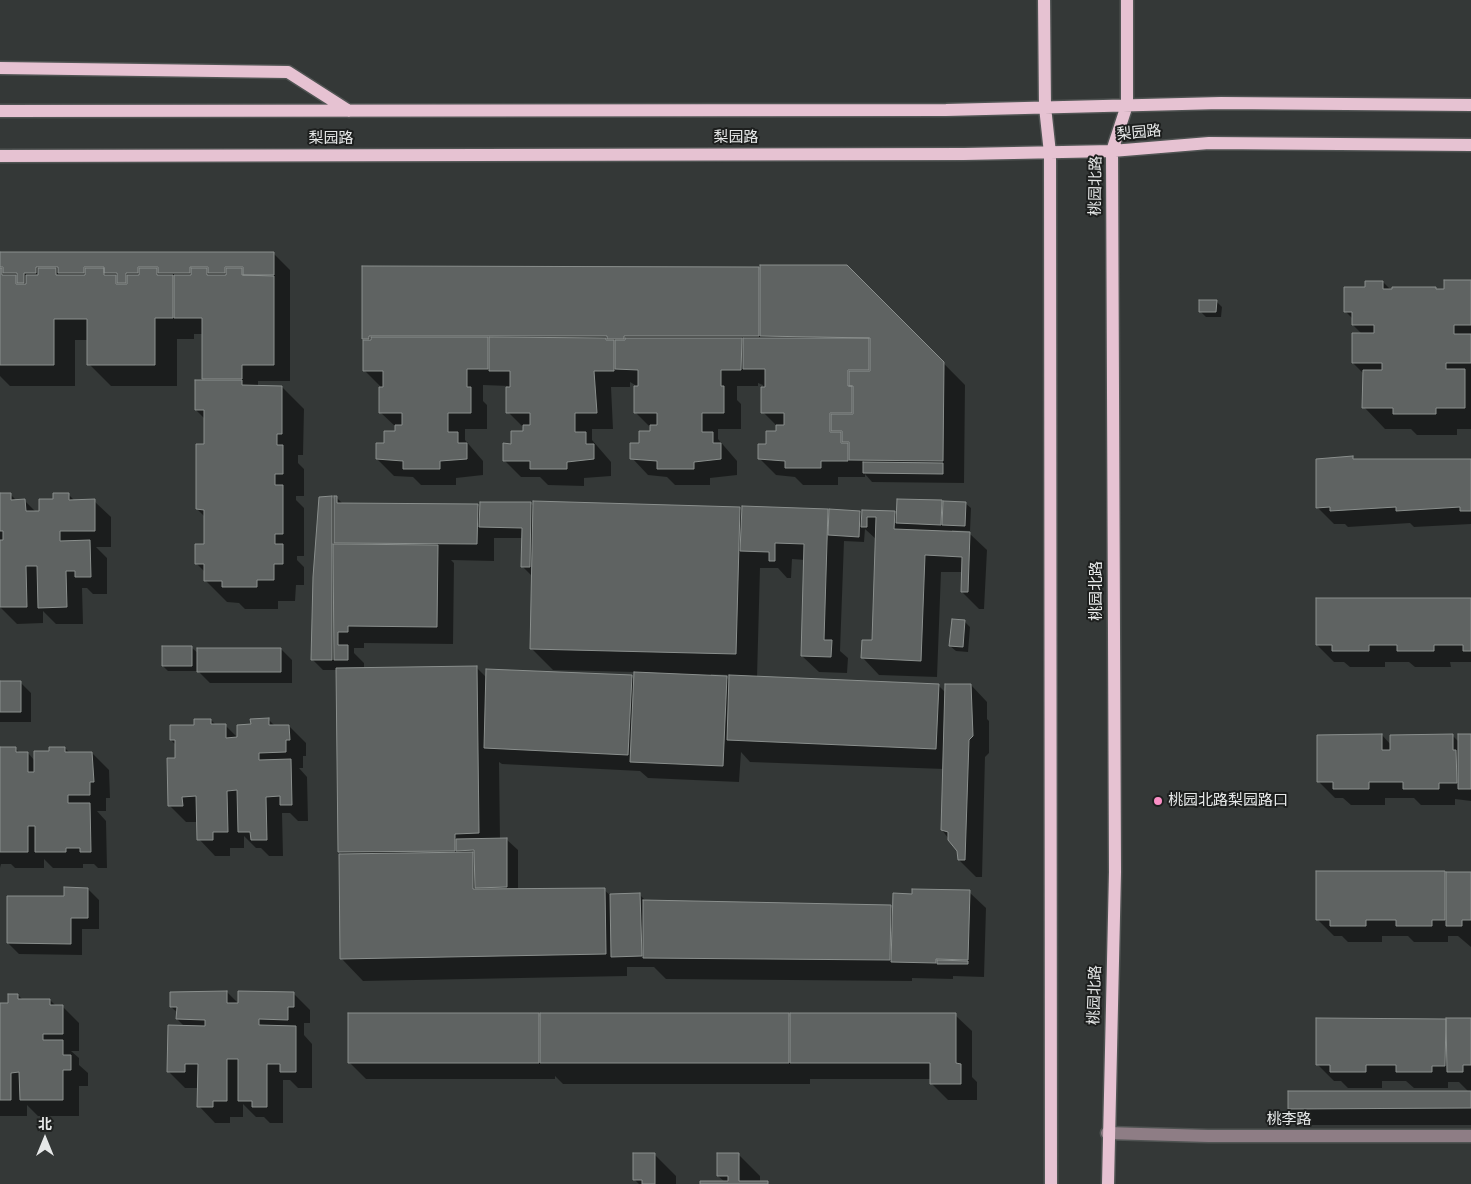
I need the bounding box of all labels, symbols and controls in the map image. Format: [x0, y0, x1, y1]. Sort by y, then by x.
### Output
street label: 梨园路 [1116, 122, 1162, 144]
street label: 梨园路 [714, 129, 758, 147]
street label: 梨园路 [309, 130, 353, 148]
street label: 桃园北路 [1086, 156, 1106, 216]
street label: 桃园北路 [1088, 561, 1106, 621]
place label: 桃园北路梨园路口 [1168, 792, 1288, 810]
marker: 桃园北路梨园路口 [1152, 795, 1164, 807]
street label: 桃园北路 [1085, 965, 1105, 1025]
street label: 桃李路 [1267, 1111, 1311, 1129]
north arrow [20, 1114, 70, 1164]
text: 北 [38, 1115, 52, 1133]

